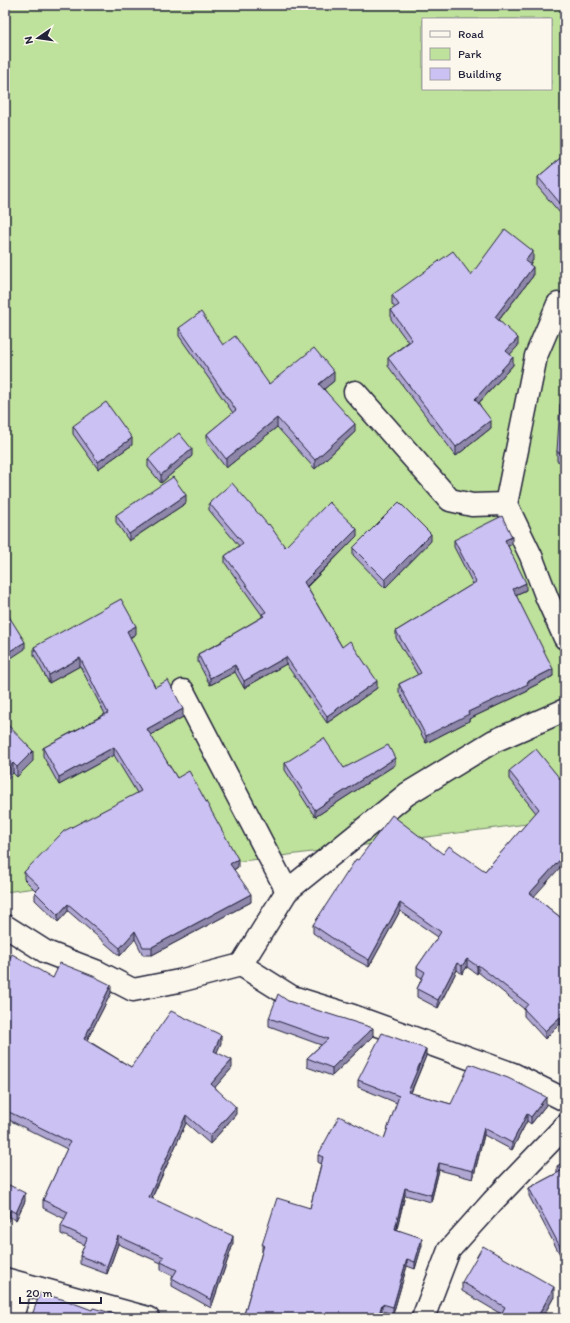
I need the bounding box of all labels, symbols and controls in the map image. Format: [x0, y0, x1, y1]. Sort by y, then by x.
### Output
north arrow [18, 18, 58, 58]
legend [422, 18, 552, 90]
text: Road [458, 27, 484, 41]
text: N [22, 35, 36, 45]
text: Park [458, 47, 482, 61]
text: Building [458, 67, 502, 81]
scale bar [20, 1279, 101, 1305]
text: 20 m [26, 1286, 53, 1300]

